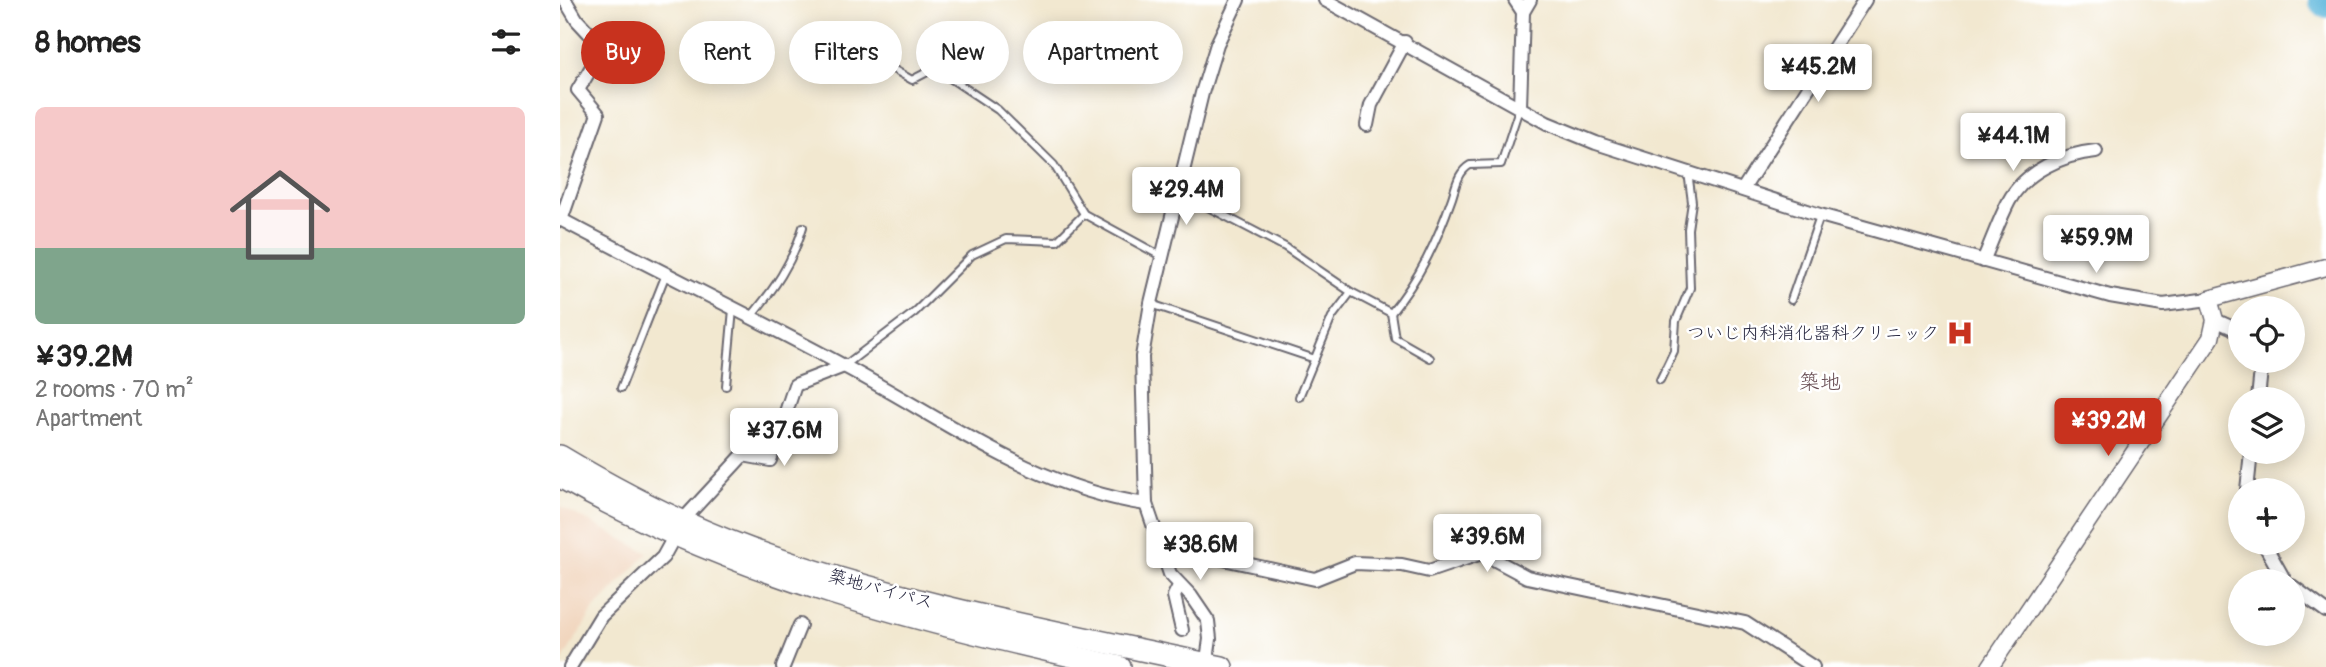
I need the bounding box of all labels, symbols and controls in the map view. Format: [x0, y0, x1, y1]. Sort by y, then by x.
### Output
chip: Buy [581, 21, 665, 84]
chip: Rent [679, 21, 775, 84]
chip: Filters [789, 21, 902, 84]
chip: New [916, 21, 1009, 84]
chip: Apartment [1023, 21, 1183, 84]
icon: filters [487, 23, 525, 61]
text: 8 homes [35, 24, 141, 61]
pin: ¥45.2M [1761, 44, 1875, 104]
text: ¥45.2M [1780, 52, 1856, 81]
pin: ¥44.1M [1956, 114, 2070, 173]
text: ¥44.1M [1976, 121, 2050, 150]
icon: home [217, 152, 343, 278]
pin: ¥29.4M [1129, 168, 1243, 227]
text: ¥29.4M [1148, 175, 1224, 204]
pin: ¥59.9M [2039, 216, 2153, 275]
text: ¥59.9M [2059, 223, 2133, 252]
map controls [2228, 296, 2305, 646]
button: locate [2228, 296, 2305, 373]
hospital icon: ついじ内科消化器科クリニック [1945, 318, 1975, 348]
place label: ついじ内科消化器科クリニック [1687, 322, 1939, 345]
text: ¥39.2M [35, 338, 133, 375]
district label: 築地 [1799, 369, 1841, 396]
text: 2 rooms · 70 m² [35, 375, 194, 404]
button: layers [2228, 387, 2305, 464]
pin: ¥39.2M [2051, 398, 2165, 458]
text: Apartment [35, 404, 142, 433]
text: ¥39.2M [2070, 406, 2146, 435]
pin: ¥37.6M [727, 408, 841, 468]
text: ¥37.6M [746, 416, 822, 445]
button: + [2228, 478, 2305, 555]
pin: ¥39.6M [1430, 514, 1544, 574]
pin: ¥38.6M [1143, 522, 1257, 582]
text: ¥39.6M [1449, 522, 1525, 551]
text: ¥38.6M [1162, 530, 1238, 559]
street label: 築地バイパス [826, 564, 936, 615]
button: − [2228, 569, 2305, 646]

